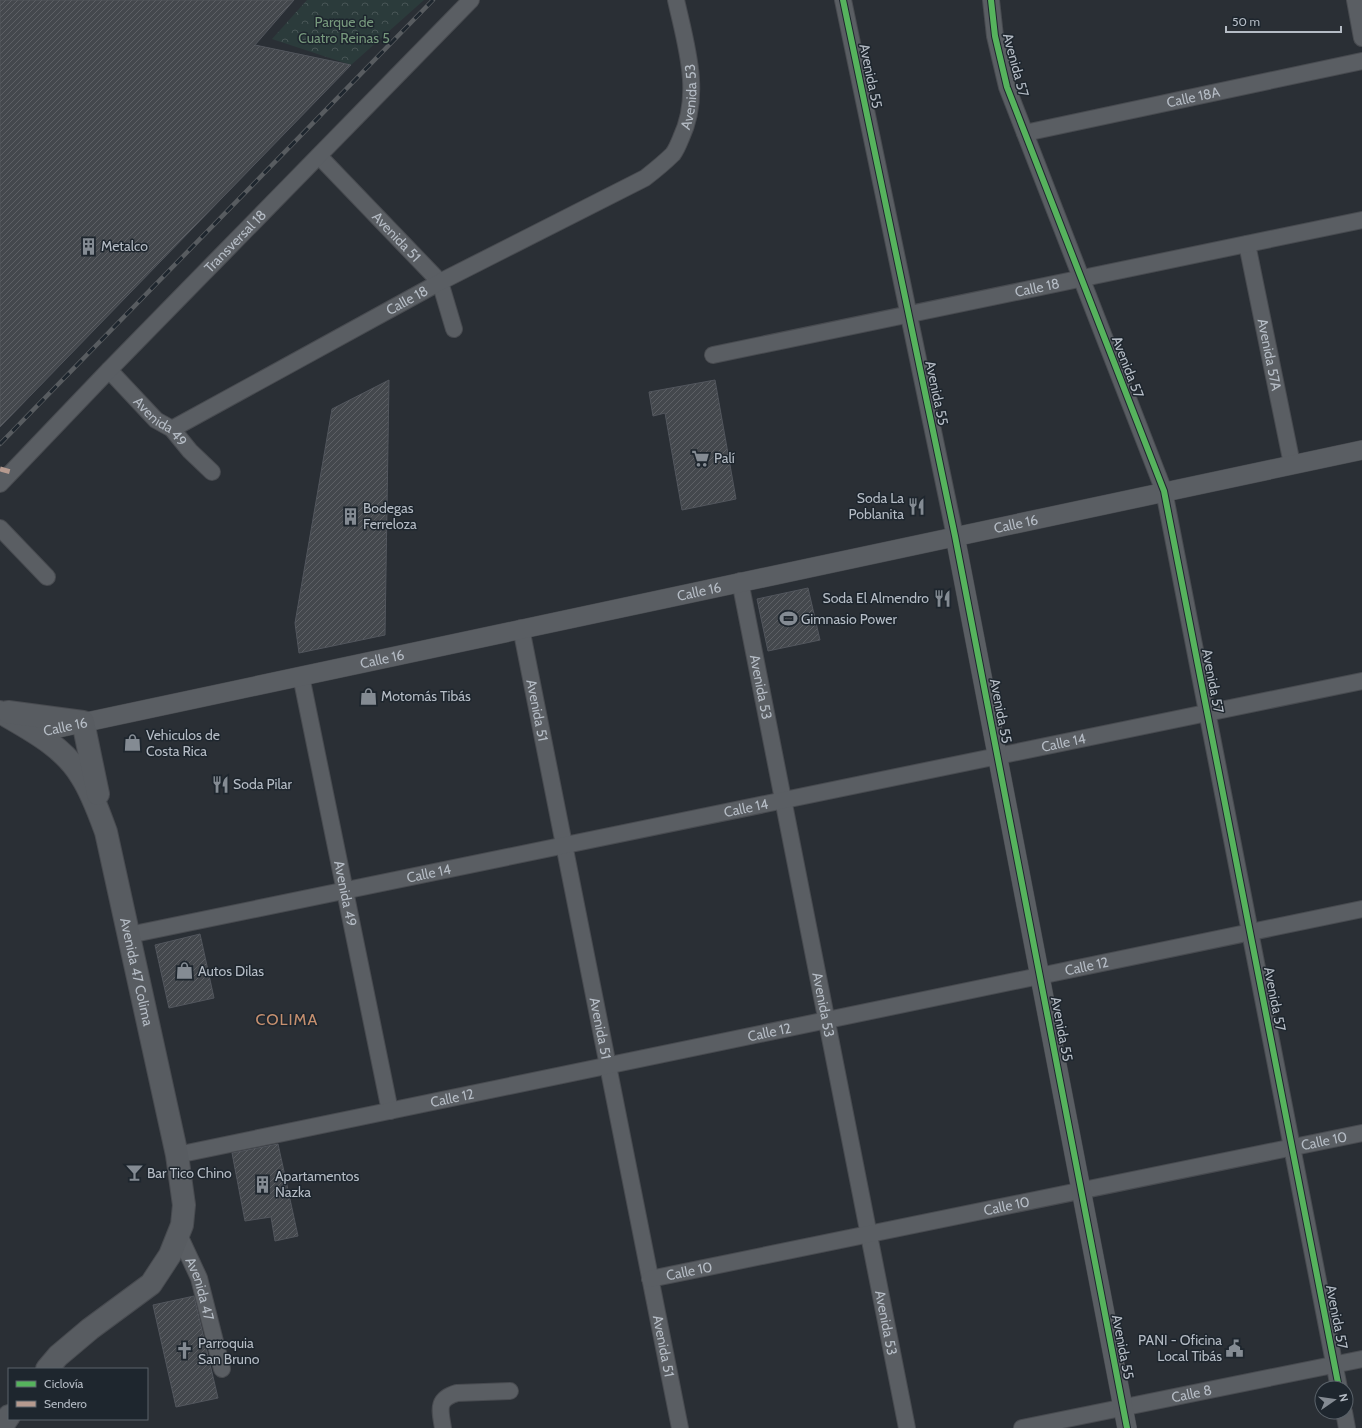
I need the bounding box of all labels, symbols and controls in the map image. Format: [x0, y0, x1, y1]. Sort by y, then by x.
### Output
scale bar [1226, 8, 1341, 34]
park label: Parque de Cuatro Reinas 5 [298, 13, 390, 47]
text: 50 m [1232, 14, 1260, 29]
street label: Avenida 57 [999, 31, 1033, 99]
street label: Avenida 55 [855, 42, 887, 110]
street label: Avenida 53 [676, 63, 700, 132]
street label: Calle 18A [1165, 83, 1222, 111]
street label: Transversal 18 [200, 206, 270, 277]
street label: Avenida 51 [368, 208, 425, 266]
building icon: Metalco [78, 236, 98, 256]
place label: Metalco [101, 237, 148, 255]
street label: Calle 18 [1013, 274, 1061, 301]
street label: Calle 18 [383, 281, 431, 319]
street label: Avenida 57A [1253, 317, 1286, 393]
street label: Avenida 57 [1108, 333, 1148, 401]
street label: Avenida 55 [921, 359, 953, 427]
street label: Avenida 49 [130, 393, 191, 450]
supermarket icon: Palí [691, 448, 711, 468]
place label: Palí [714, 449, 735, 467]
place label: Soda La Poblanita [848, 489, 904, 523]
restaurant icon: Soda La Poblanita [907, 496, 927, 516]
place label: Bodegas Ferreloza [363, 499, 417, 533]
building icon: Bodegas Ferreloza [340, 506, 360, 526]
street label: Calle 16 [992, 510, 1040, 537]
street label: Calle 16 [675, 578, 723, 605]
restaurant icon: Soda El Almendro [932, 588, 952, 608]
place label: Soda El Almendro [822, 589, 929, 607]
sports icon: Gimnasio Power [778, 609, 798, 629]
place label: Gimnasio Power [801, 610, 897, 628]
street label: Calle 16 [358, 645, 406, 672]
street label: Avenida 57 [1198, 647, 1228, 715]
street label: Avenida 53 [746, 653, 776, 721]
street label: Avenida 55 [986, 677, 1016, 745]
street label: Avenida 51 [522, 678, 552, 743]
shop icon: Motomás Tibás [358, 686, 378, 706]
place label: Motomás Tibás [381, 687, 471, 705]
street label: Calle 16 [42, 713, 89, 740]
place label: Vehiculos de Costa Rica [146, 726, 220, 760]
street label: Calle 14 [1040, 729, 1087, 756]
shop icon: Vehiculos de Costa Rica [123, 733, 143, 753]
restaurant icon: Soda Pilar [210, 774, 230, 794]
place label: Soda Pilar [233, 775, 292, 793]
street label: Calle 14 [722, 795, 770, 821]
street label: Avenida 49 [330, 859, 361, 928]
street label: Calle 14 [405, 860, 453, 887]
street label: Avenida 47 Colima [116, 916, 157, 1028]
street label: Calle 12 [1063, 953, 1110, 979]
shop icon: Autos Dilas [175, 961, 195, 981]
place label: Autos Dilas [198, 962, 264, 980]
street label: Avenida 57 [1260, 965, 1290, 1033]
street label: Avenida 53 [808, 971, 839, 1039]
street label: Avenida 55 [1047, 995, 1077, 1063]
street label: Avenida 51 [586, 996, 615, 1061]
district label: COLIMA [256, 1010, 318, 1029]
street label: Calle 12 [746, 1019, 793, 1045]
street label: Calle 12 [429, 1085, 476, 1111]
street label: Calle 10 [1299, 1127, 1349, 1154]
bar icon: Bar Tico Chino [124, 1163, 144, 1183]
place label: Bar Tico Chino [147, 1164, 232, 1182]
place label: Apartamentos Nazka [275, 1167, 360, 1201]
building icon: Apartamentos Nazka [252, 1174, 272, 1194]
street label: Calle 10 [982, 1192, 1031, 1219]
street label: Avenida 47 [181, 1254, 218, 1322]
street label: Calle 10 [665, 1257, 714, 1284]
street label: Avenida 57 [1322, 1283, 1352, 1351]
street label: Avenida 53 [871, 1289, 901, 1357]
street label: Avenida 51 [649, 1313, 679, 1378]
street label: Avenida 55 [1108, 1313, 1138, 1381]
place label: PANI - Oficina Local Tibás [1138, 1331, 1222, 1365]
place label: Parroquia San Bruno [198, 1334, 260, 1368]
public building icon: PANI - Oficina Local Tibás [1225, 1338, 1245, 1358]
church icon: Parroquia San Bruno [175, 1341, 195, 1361]
legend [8, 1368, 148, 1420]
text: Ciclovía [44, 1376, 83, 1391]
north arrow [1314, 1380, 1354, 1420]
street label: Calle 8 [1170, 1381, 1213, 1406]
text: N [1336, 1392, 1351, 1403]
text: Sendero [44, 1396, 87, 1411]

